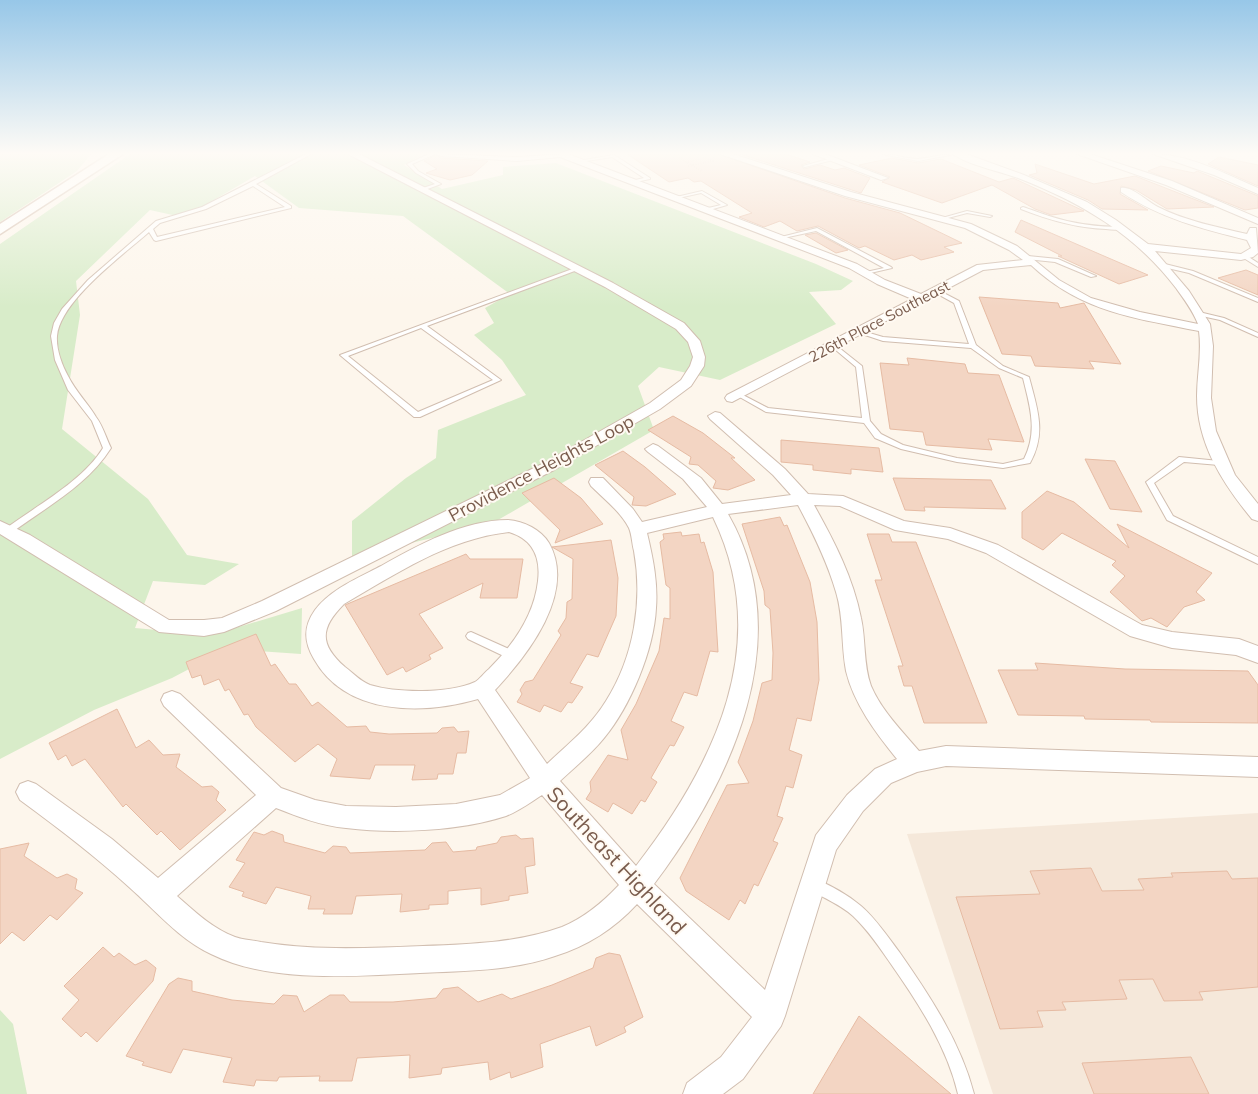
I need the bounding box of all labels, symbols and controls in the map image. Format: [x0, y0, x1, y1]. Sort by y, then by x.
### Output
street label: 226th Place Southeast [805, 276, 953, 366]
street label: Providence Heights Loop [444, 409, 638, 527]
street label: Southeast Highland [542, 781, 692, 939]

